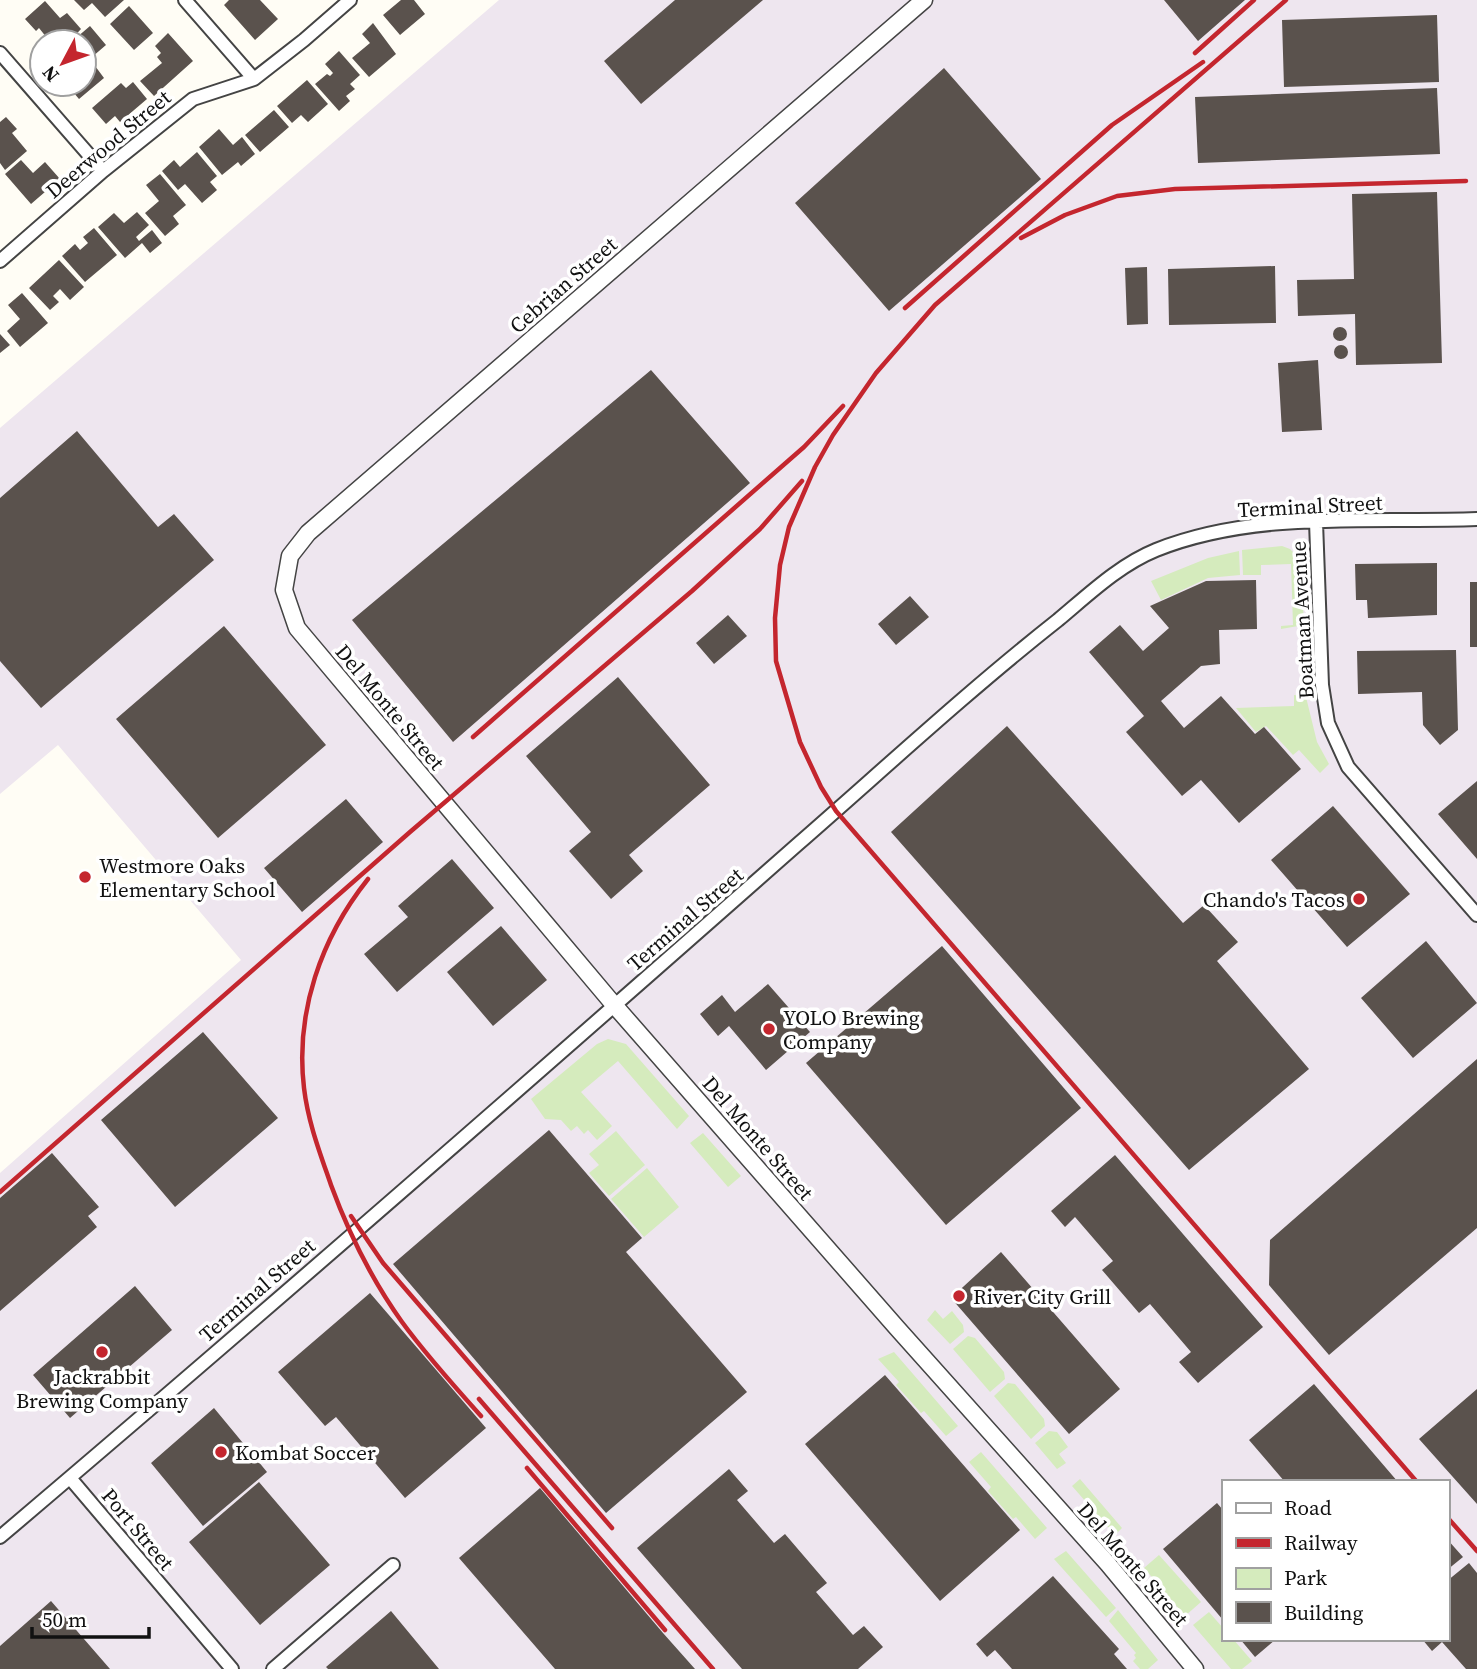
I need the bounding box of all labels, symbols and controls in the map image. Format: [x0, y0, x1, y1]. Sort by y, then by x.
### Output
north arrow [28, 28, 98, 98]
text: N [36, 60, 65, 88]
street label: Deerwood Street [39, 83, 177, 205]
street label: Cebrian Street [503, 230, 623, 340]
street label: Terminal Street [1237, 488, 1383, 524]
street label: Boatman Avenue [1283, 540, 1321, 700]
street label: Del Monte Street [329, 638, 451, 776]
place label: Westmore Oaks Elementary School [99, 851, 276, 904]
street label: Terminal Street [621, 860, 749, 977]
marker: Westmore Oaks Elementary School [77, 869, 93, 885]
place label: Chando's Tacos [1203, 885, 1345, 914]
marker: Chando's Tacos [1351, 891, 1367, 907]
place label: YOLO Brewing Company [783, 1003, 920, 1056]
marker: YOLO Brewing Company [761, 1021, 777, 1037]
street label: Del Monte Street [696, 1070, 820, 1206]
street label: Terminal Street [193, 1231, 321, 1348]
place label: River City Grill [973, 1282, 1111, 1311]
marker: River City Grill [951, 1288, 967, 1304]
marker: Jackrabbit Brewing Company [94, 1344, 110, 1360]
place label: Jackrabbit Brewing Company [16, 1362, 188, 1415]
place label: Kombat Soccer [235, 1438, 376, 1467]
marker: Kombat Soccer [213, 1444, 229, 1460]
legend [1222, 1480, 1449, 1641]
street label: Port Street [95, 1482, 181, 1576]
text: Road [1284, 1493, 1332, 1522]
street label: Del Monte Street [1071, 1496, 1195, 1632]
text: Railway [1284, 1528, 1358, 1557]
text: Park [1284, 1563, 1328, 1592]
scale bar [32, 1596, 149, 1640]
text: Building [1284, 1598, 1363, 1627]
text: 50 m [42, 1605, 87, 1634]

